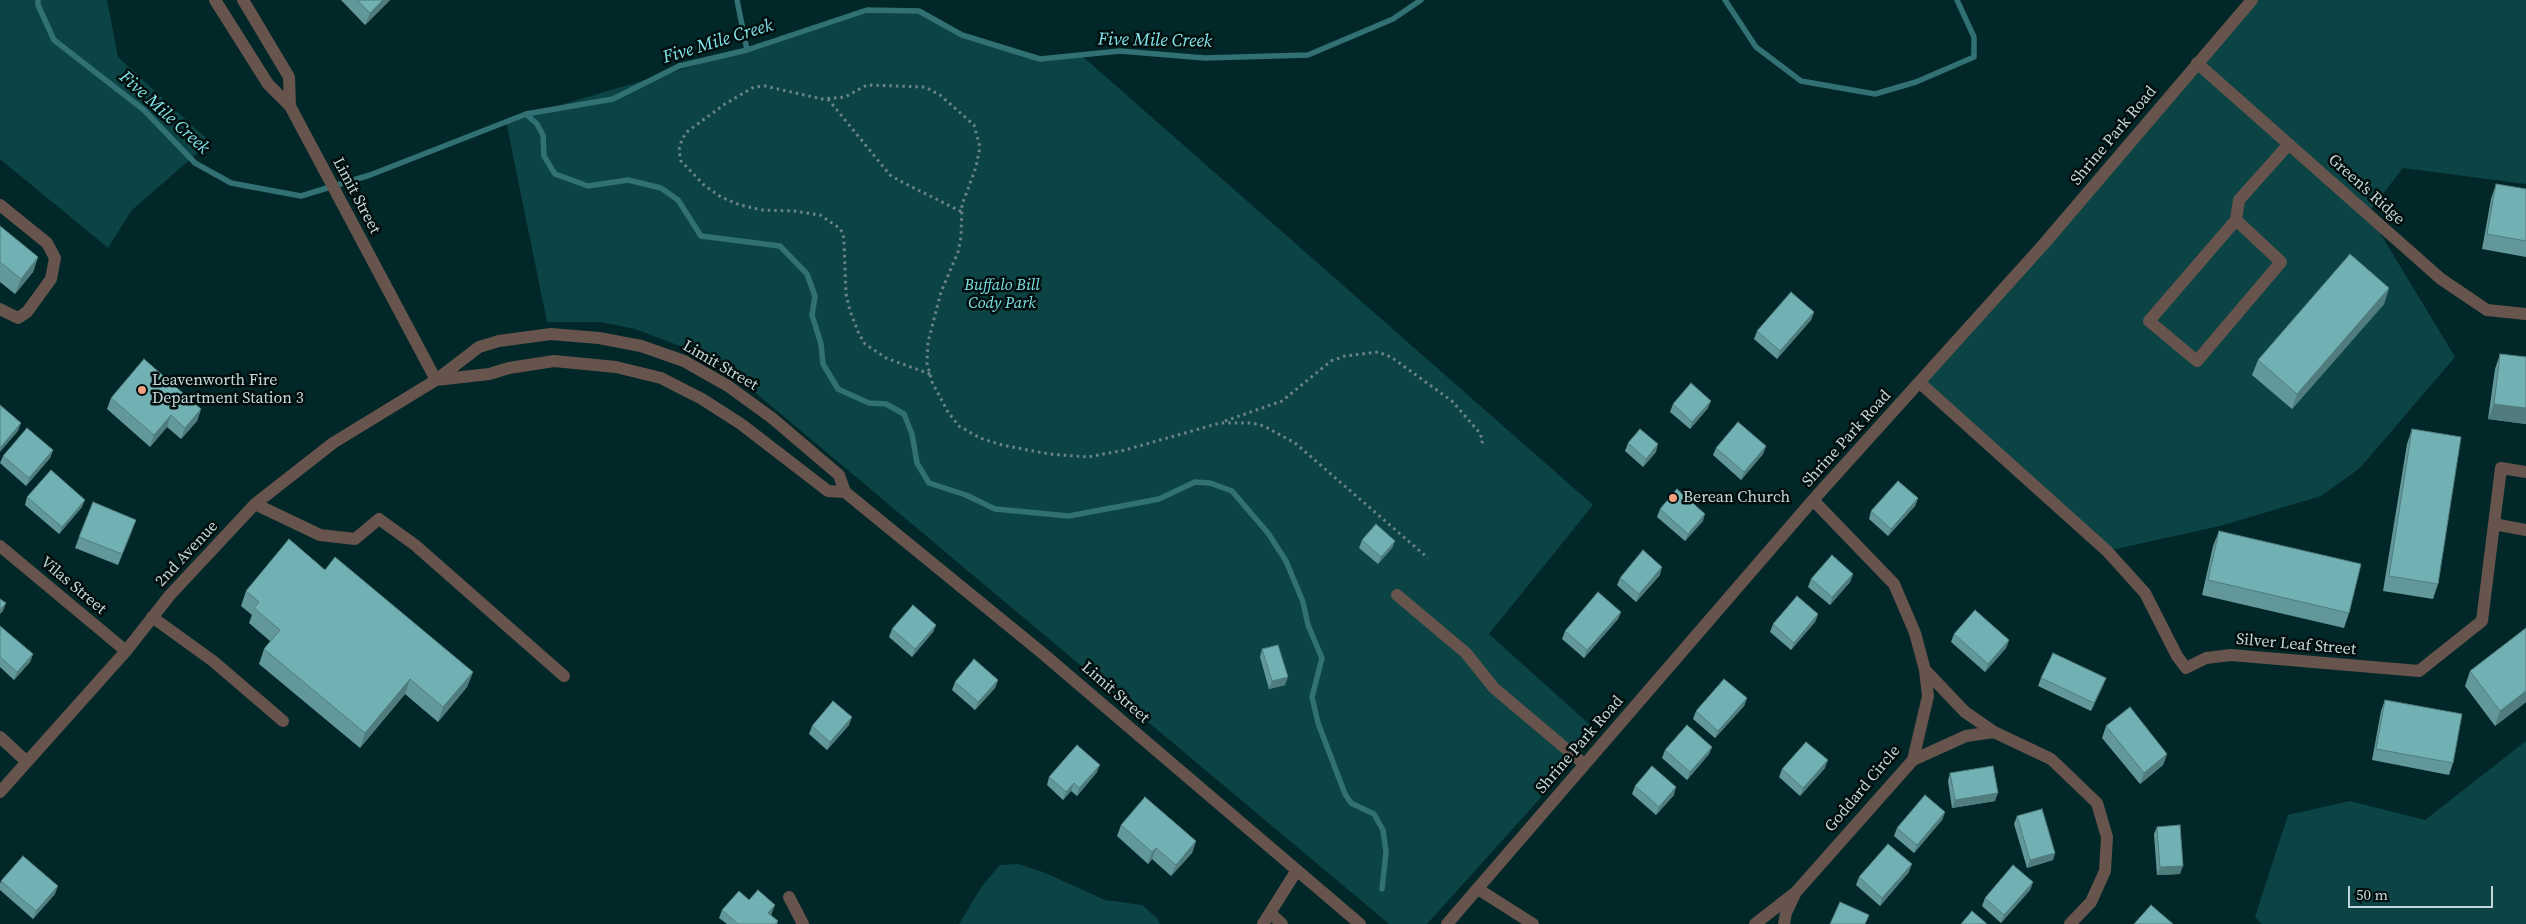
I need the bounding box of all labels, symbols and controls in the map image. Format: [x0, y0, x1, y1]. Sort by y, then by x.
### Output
water label: Five Mile Creek [660, 15, 776, 69]
water label: Five Mile Creek [1098, 29, 1212, 53]
water label: Five Mile Creek [114, 67, 214, 159]
street label: Shrine Park Road [2067, 82, 2161, 190]
street label: Green's Ridge [2324, 151, 2408, 229]
street label: Limit Street [328, 155, 384, 237]
park label: Buffalo Bill Cody Park [964, 276, 1040, 314]
street label: Limit Street [679, 337, 761, 395]
place label: Leavenworth Fire Department Station 3 [152, 371, 304, 409]
marker: Leavenworth Fire Department Station 3 [136, 384, 148, 396]
street label: Shrine Park Road [1799, 387, 1895, 491]
place label: Berean Church [1683, 488, 1790, 508]
marker: Berean Church [1667, 492, 1679, 504]
street label: 2nd Avenue [152, 517, 222, 591]
street label: Vilas Street [36, 553, 110, 619]
street label: Silver Leaf Street [2235, 630, 2357, 660]
street label: Limit Street [1077, 658, 1153, 728]
street label: Shrine Park Road [1532, 692, 1628, 798]
street label: Goddard Circle [1821, 742, 1905, 836]
scale bar [2351, 876, 2496, 908]
text: 50 m [2356, 884, 2388, 905]

